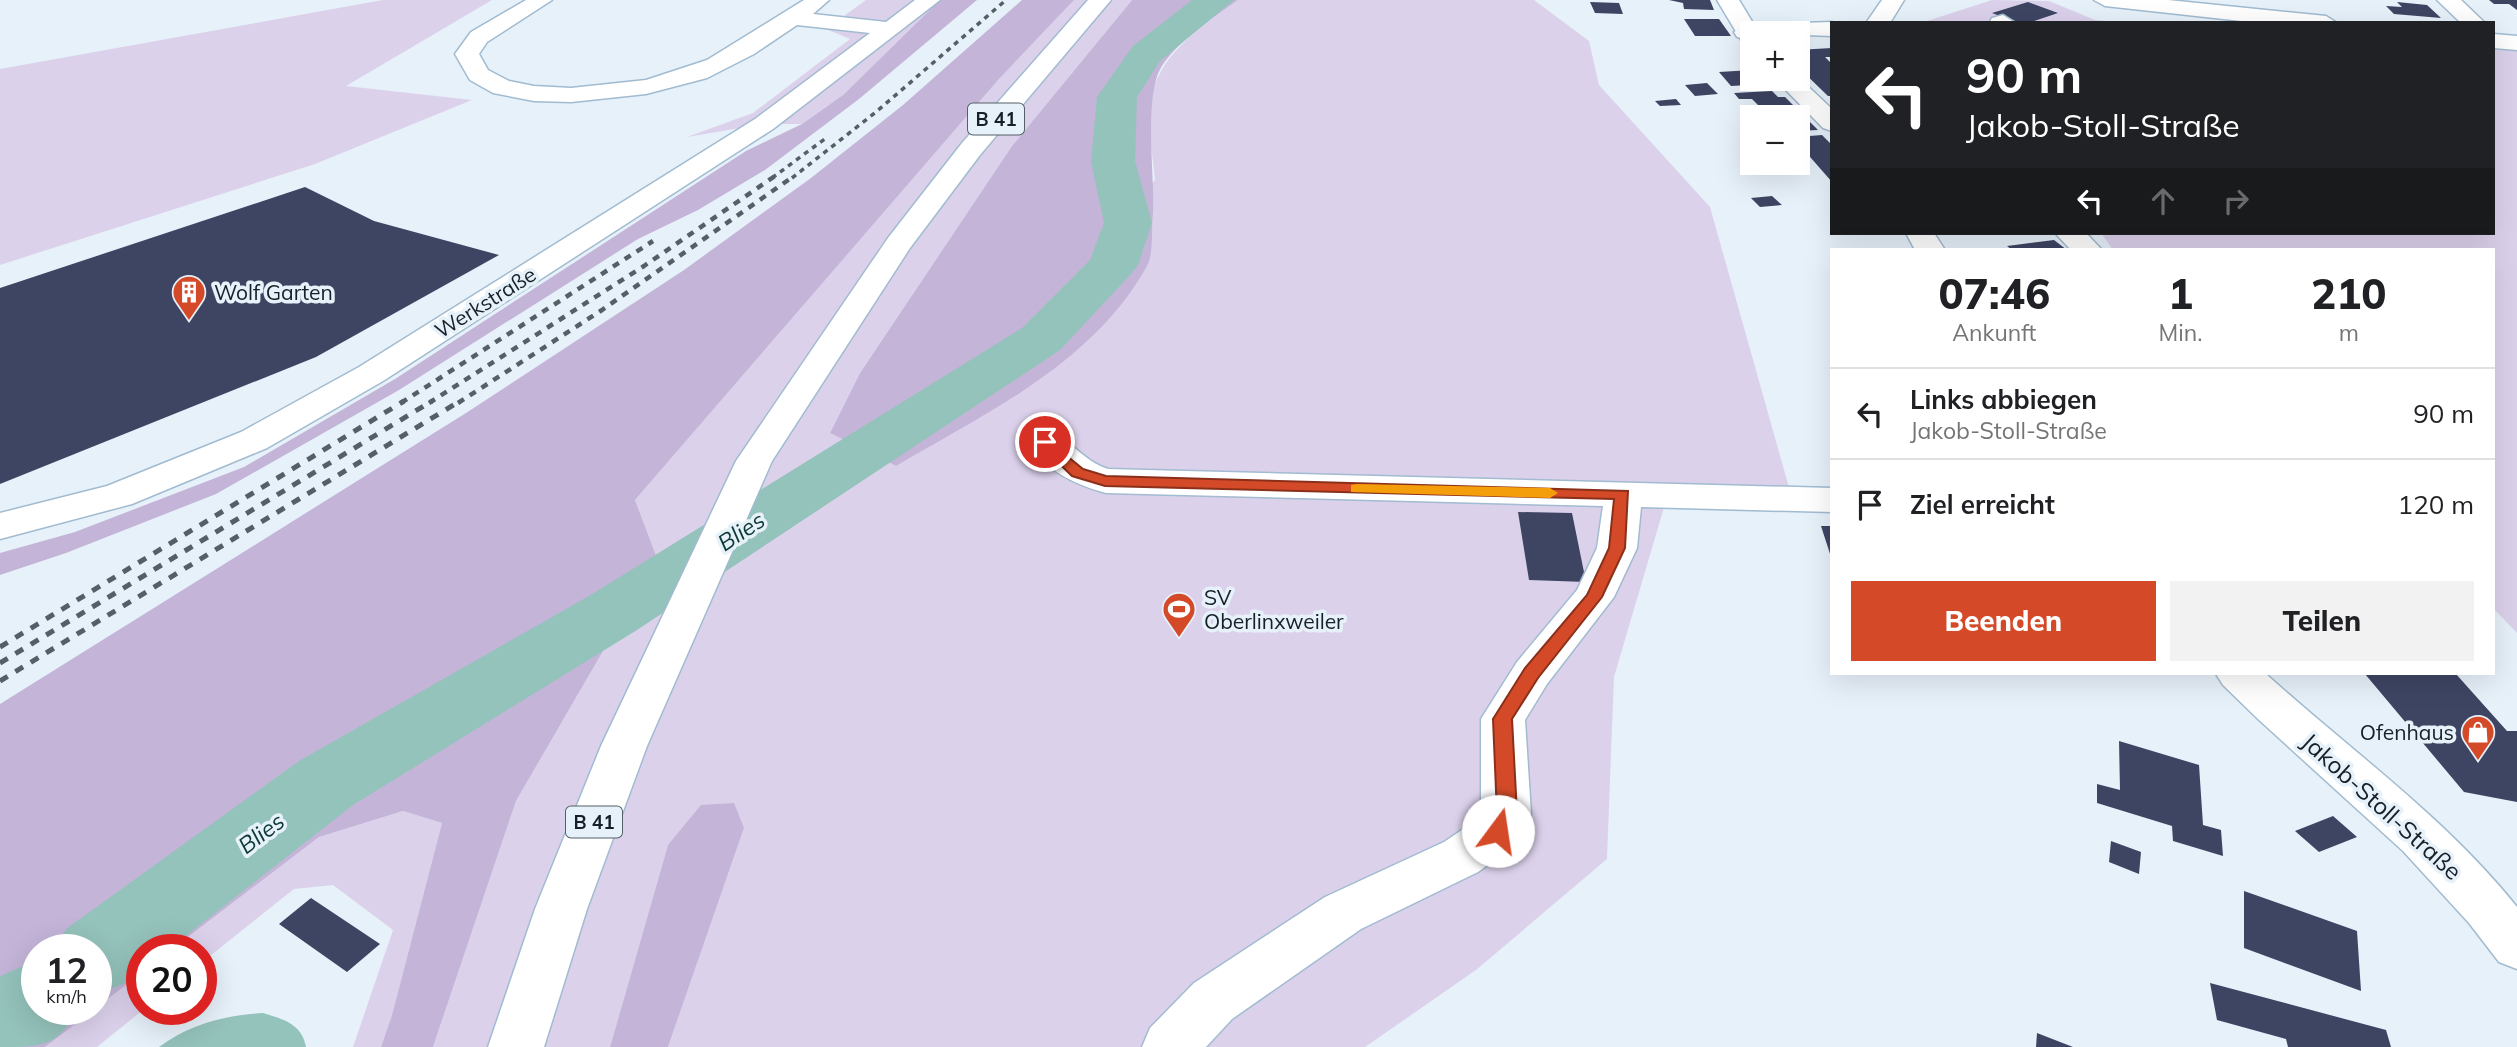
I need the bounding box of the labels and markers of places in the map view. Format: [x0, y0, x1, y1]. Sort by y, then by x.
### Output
building icon: Wolf Garten [170, 273, 208, 322]
place label: Wolf Garten [214, 279, 333, 305]
pin [1015, 412, 1075, 472]
place label: SV Oberlinxweiler [1204, 584, 1344, 634]
sports icon: SV Oberlinxweiler [1160, 590, 1198, 639]
shop icon: Ofenhaus [2459, 713, 2497, 762]
place label: Ofenhaus [2360, 719, 2454, 745]

